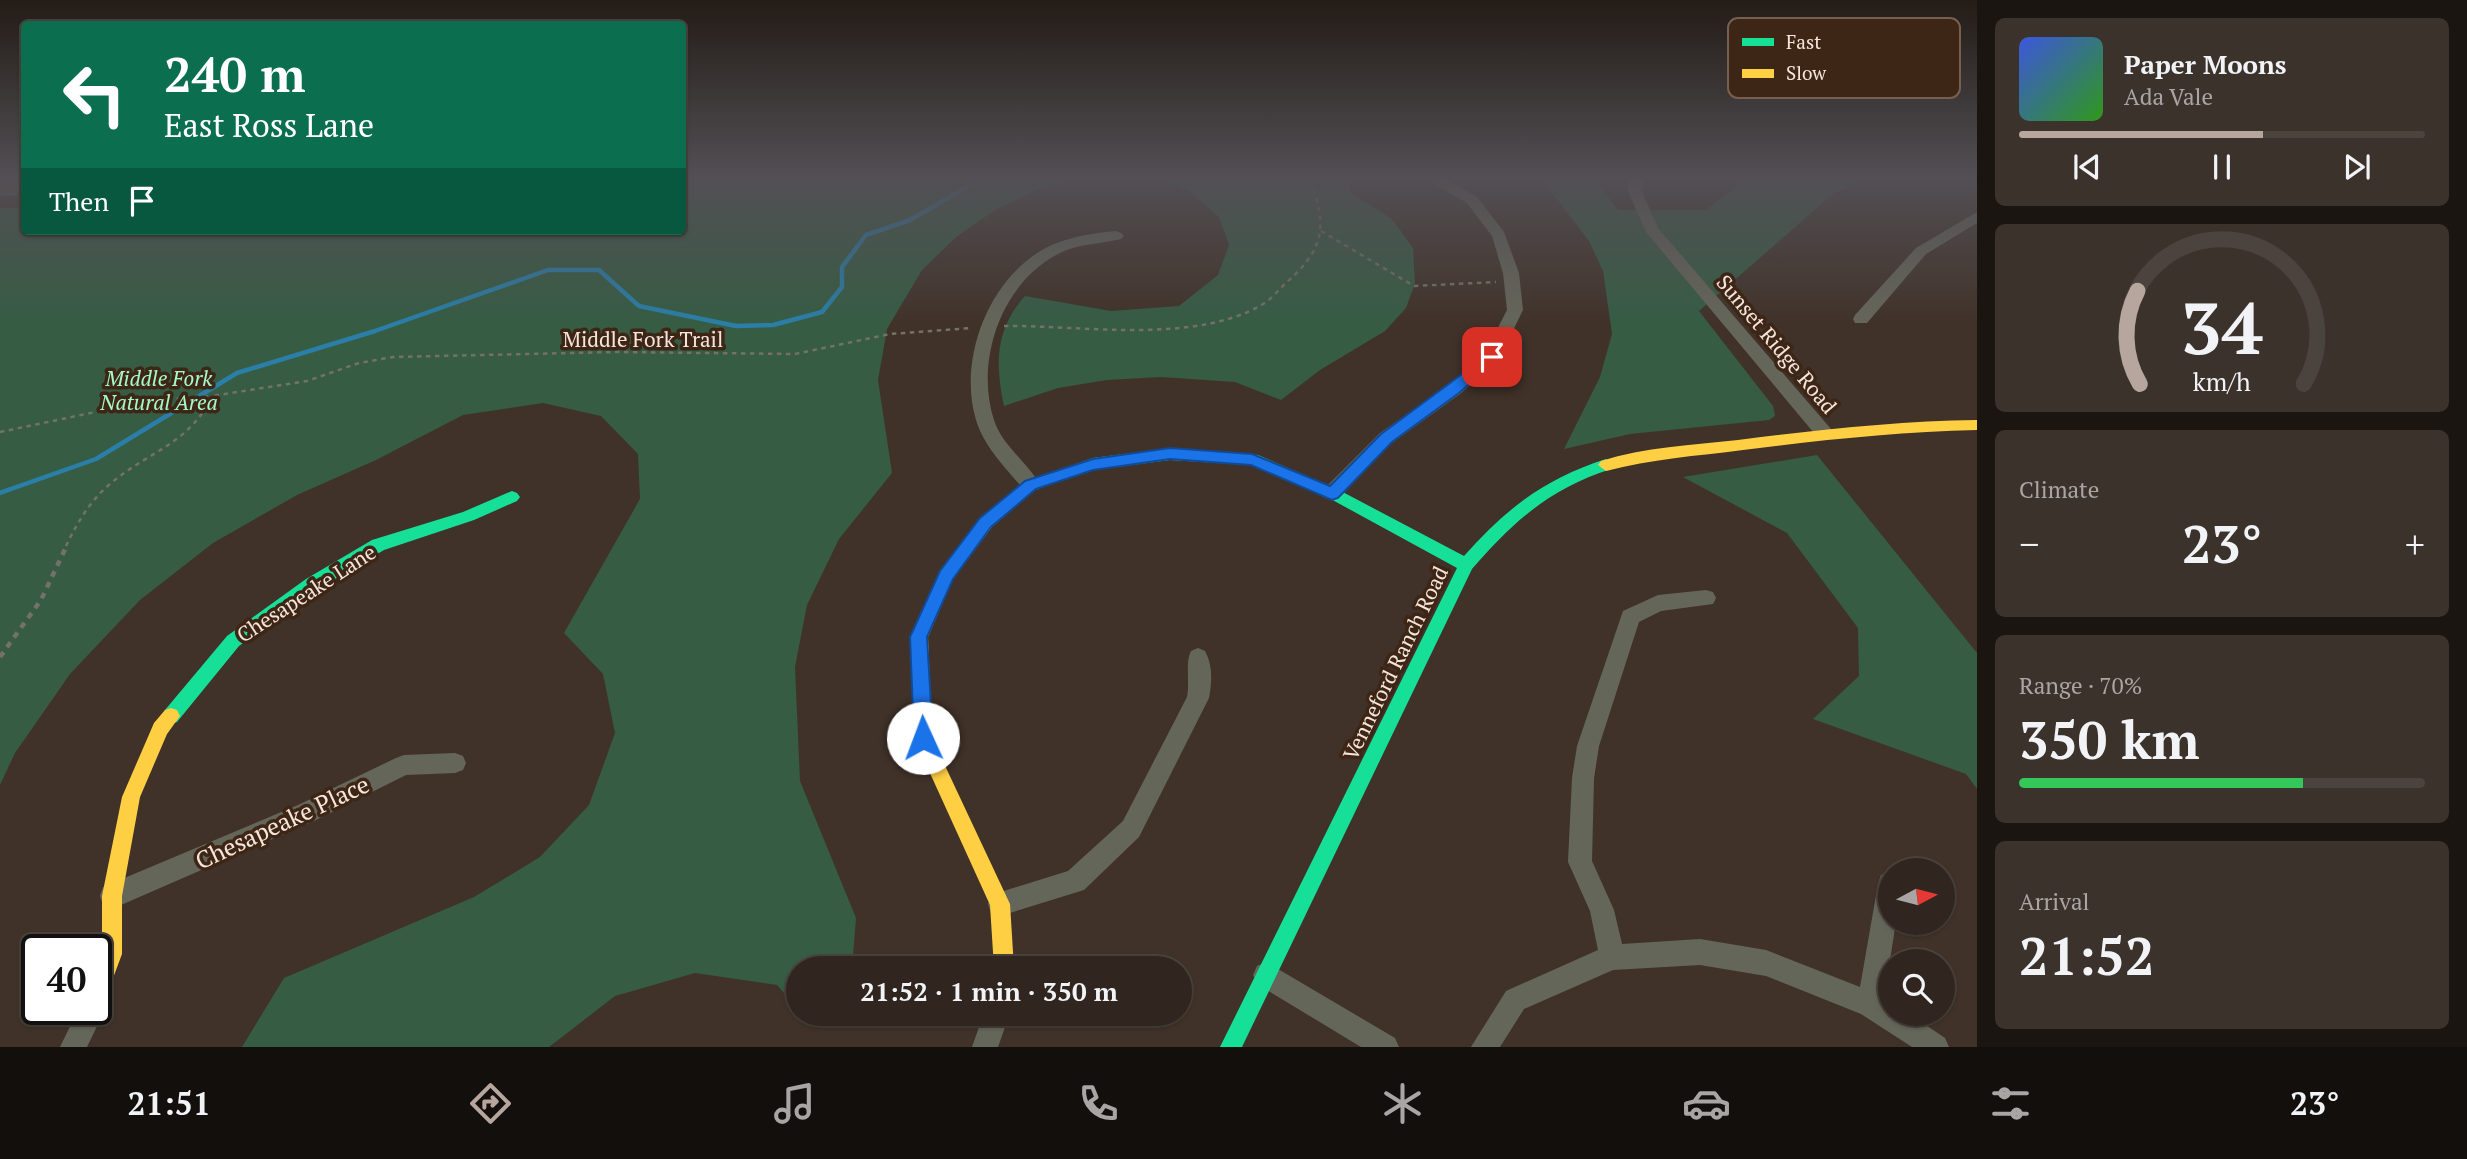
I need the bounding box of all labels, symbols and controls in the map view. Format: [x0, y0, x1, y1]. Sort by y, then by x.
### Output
legend [1728, 18, 1960, 98]
text: Fast [1786, 29, 1821, 54]
text: 240 m [164, 41, 306, 106]
text: Paper Moons [2124, 47, 2287, 81]
icon: left [49, 49, 140, 140]
text: Slow [1786, 60, 1827, 85]
text: Ada Vale [2124, 81, 2213, 112]
text: East Ross Lane [164, 104, 374, 146]
icon: previous [2068, 148, 2106, 186]
icon: pause [2203, 148, 2241, 186]
icon: next [2338, 148, 2376, 186]
icon: arrive [123, 182, 161, 220]
text: Then [49, 184, 109, 218]
street label: Sunset Ridge Road [1711, 269, 1844, 420]
text: 34 [2181, 278, 2263, 375]
street label: Middle Fork Trail [563, 325, 723, 353]
pin [1462, 327, 1522, 387]
icon: arrive [1473, 338, 1511, 376]
park label: Middle Fork Natural Area [99, 364, 218, 416]
text: km/h [2193, 364, 2251, 397]
text: Climate [2019, 474, 2099, 505]
text: 23° [2182, 509, 2262, 578]
text: − [2019, 519, 2039, 569]
text: + [2405, 519, 2425, 569]
street label: Chesapeake Lane [231, 538, 381, 648]
street label: Venneford Ranch Road [1336, 561, 1454, 765]
text: Range · 70% [2019, 670, 2142, 701]
position arrow [886, 701, 960, 775]
text: 350 km [2019, 705, 2200, 774]
street label: Chesapeake Place [190, 768, 374, 876]
north arrow [1878, 858, 1955, 934]
map controls [1878, 858, 1955, 1026]
text: Arrival [2019, 886, 2090, 917]
text: 21:52 [2019, 921, 2154, 990]
speed limit sign: 40 [21, 934, 112, 1025]
button: search [1878, 949, 1955, 1026]
text: 21:52 · 1 min · 350 m [860, 974, 1118, 1008]
icon: directions [466, 1079, 515, 1128]
icon: music [770, 1079, 819, 1128]
icon: phone [1074, 1079, 1123, 1128]
icon: climate [1378, 1079, 1427, 1128]
icon: car [1682, 1079, 1731, 1128]
icon: filters [1986, 1079, 2035, 1128]
text: 21:51 [128, 1082, 211, 1124]
text: 23° [2290, 1082, 2339, 1124]

